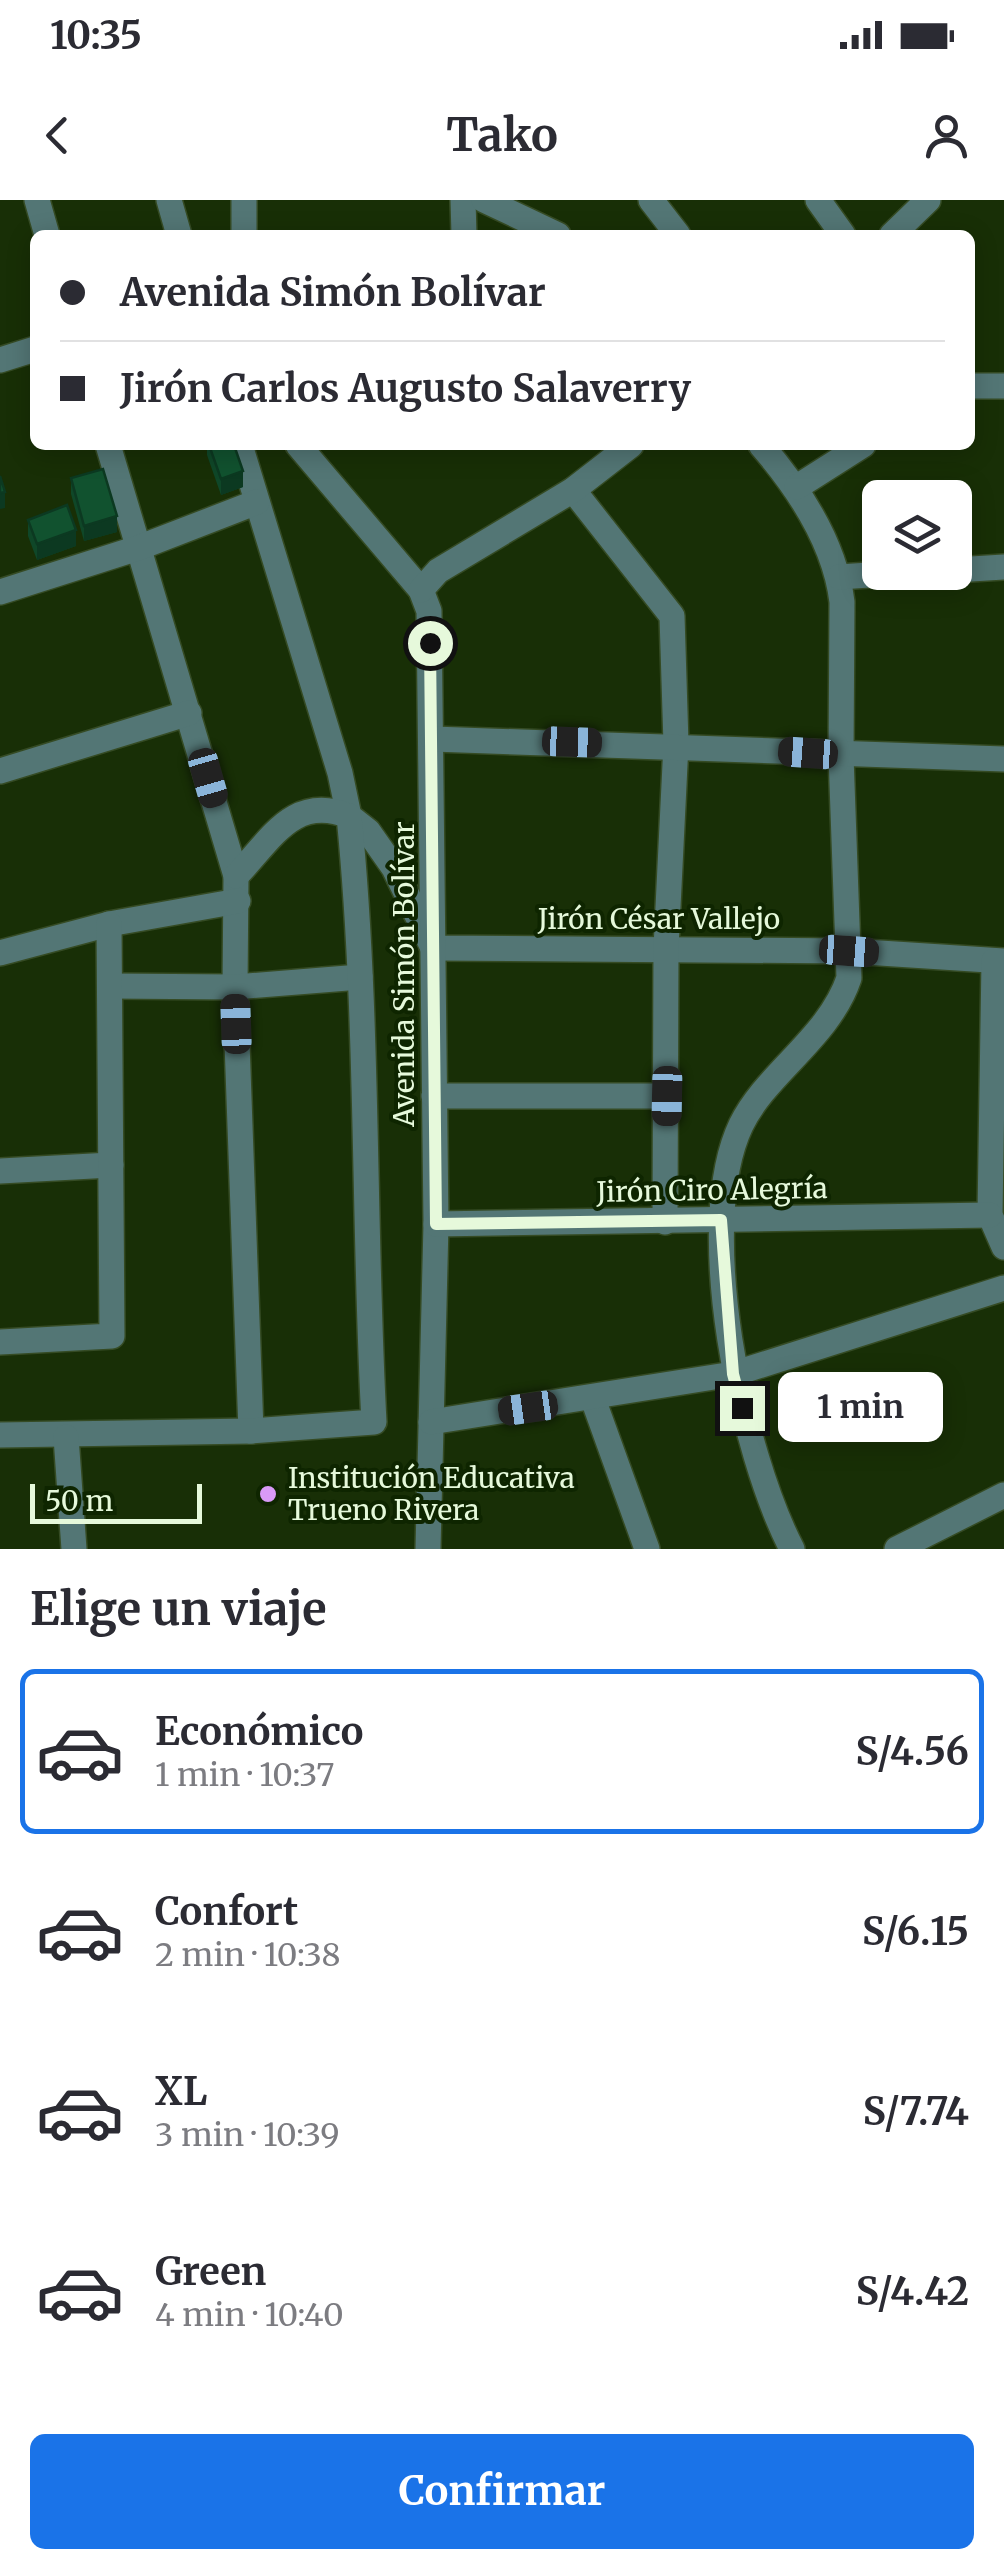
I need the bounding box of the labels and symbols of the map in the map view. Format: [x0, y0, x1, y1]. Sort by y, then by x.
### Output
route start [408, 621, 453, 666]
car [541, 726, 603, 758]
car [777, 736, 839, 770]
car [185, 745, 231, 811]
street label: Avenida Simón Bolívar [386, 821, 422, 1128]
street label: Jirón César Vallejo [537, 901, 780, 937]
car [818, 934, 880, 968]
car [220, 993, 252, 1055]
car [651, 1066, 683, 1126]
street label: Jirón Ciro Alegría [595, 1170, 828, 1210]
callout: 1 min [777, 1373, 942, 1443]
route end [720, 1386, 765, 1431]
car [496, 1389, 560, 1427]
place label: Institución Educativa Trueno Rivera [288, 1460, 575, 1528]
scale bar [30, 1479, 202, 1523]
marker: Institución Educativa Trueno Rivera [257, 1483, 279, 1505]

